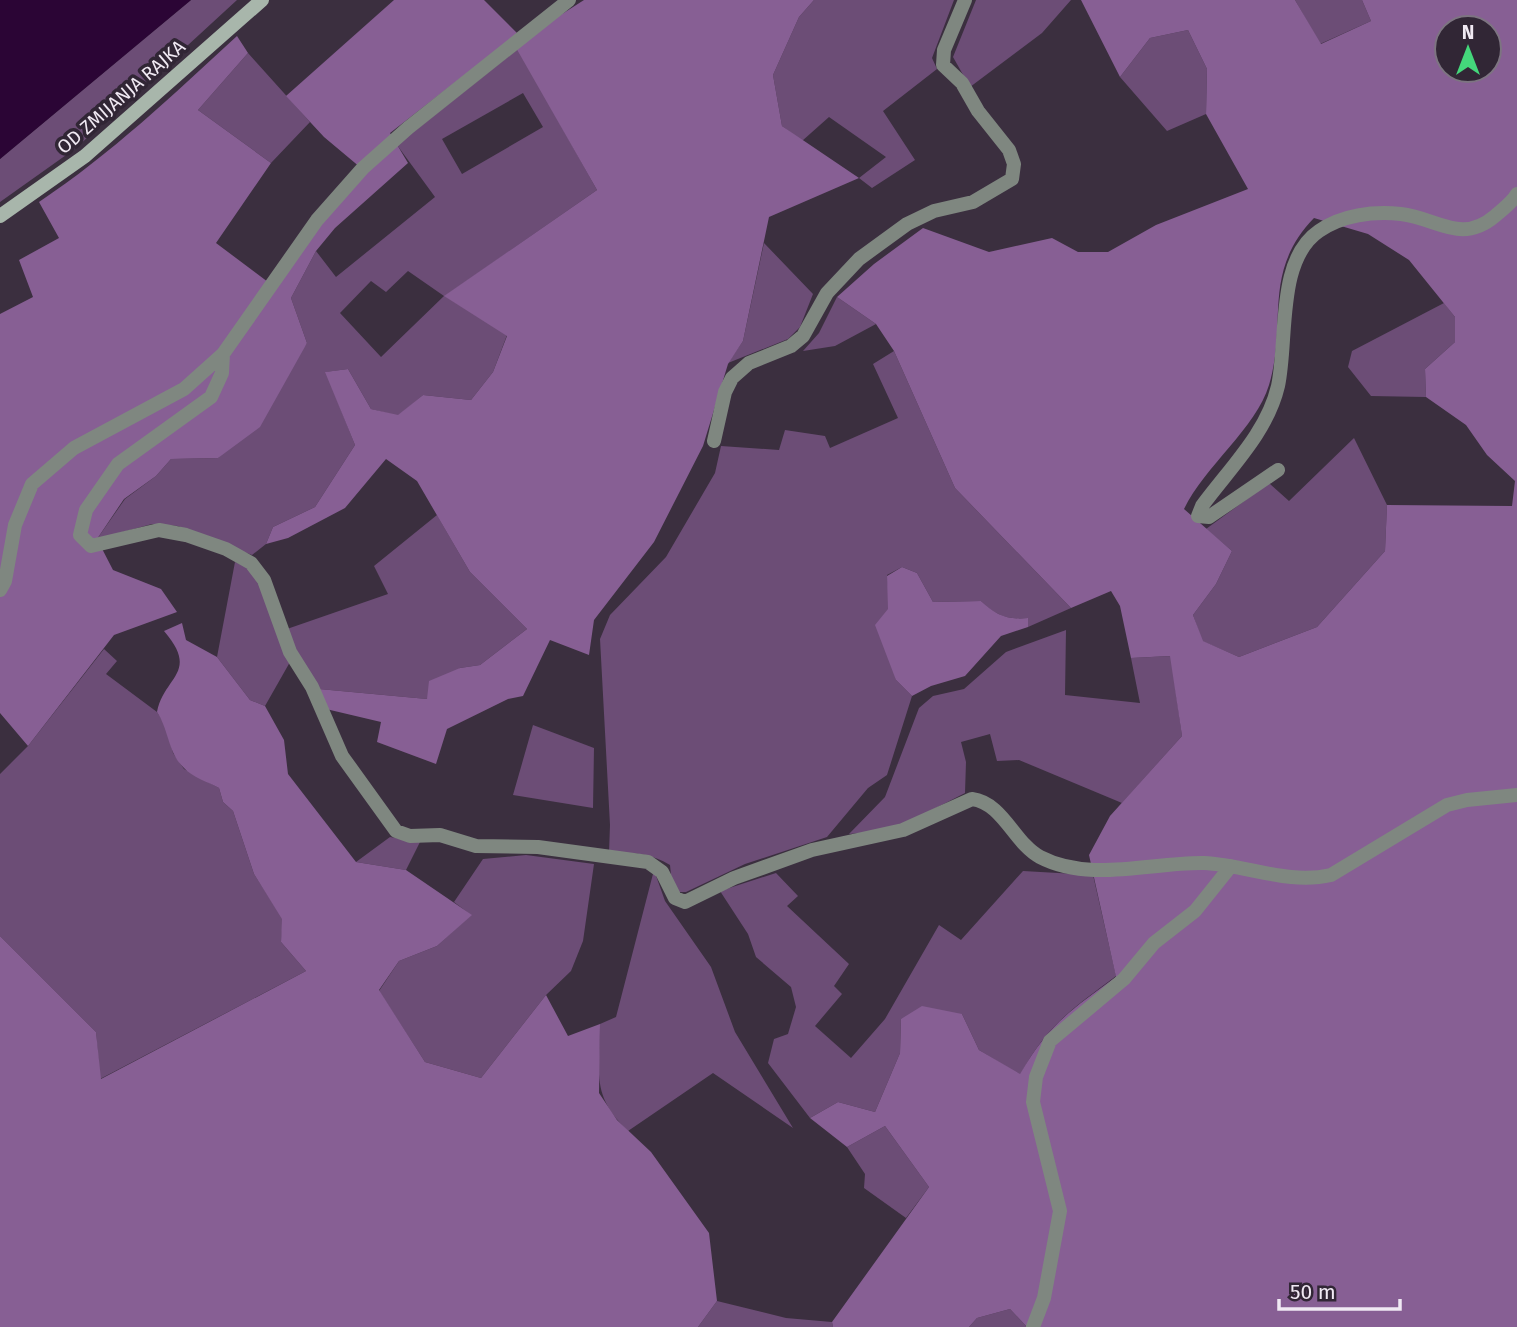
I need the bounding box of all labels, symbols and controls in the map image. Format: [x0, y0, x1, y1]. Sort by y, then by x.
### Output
north arrow [1433, 14, 1503, 84]
text: N [1462, 21, 1474, 44]
street label: OD ZMIJANJA RAJKA [52, 35, 190, 159]
scale bar [1279, 1268, 1400, 1312]
text: 50 m [1290, 1279, 1336, 1305]

